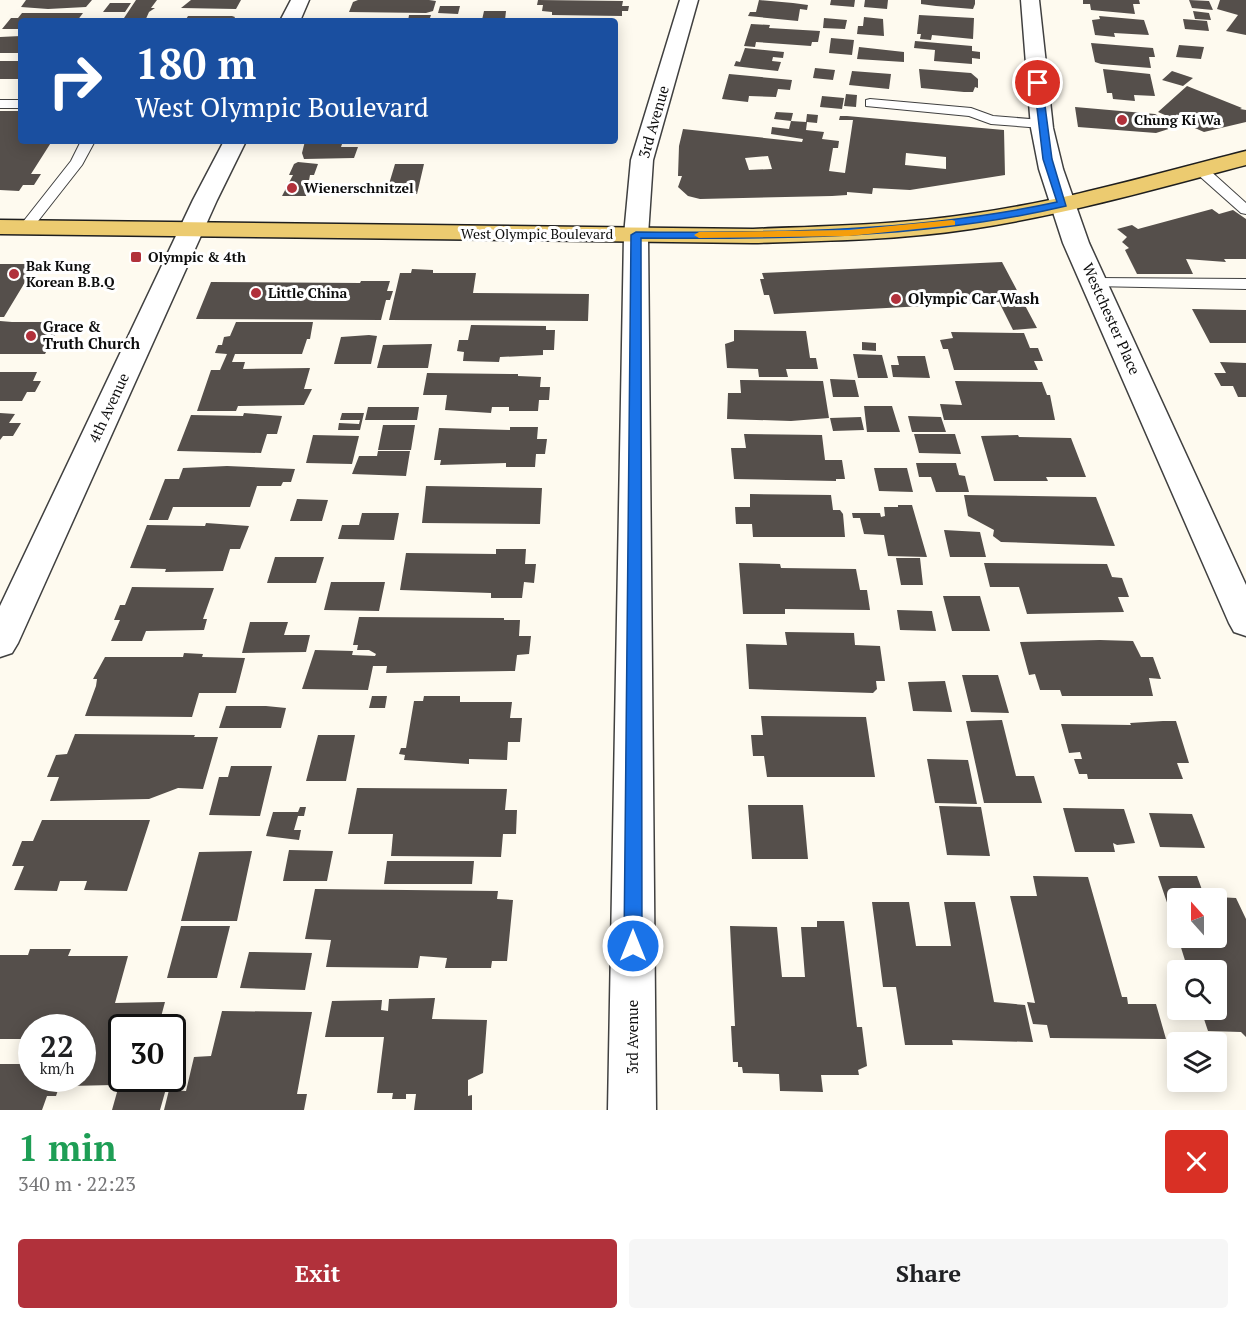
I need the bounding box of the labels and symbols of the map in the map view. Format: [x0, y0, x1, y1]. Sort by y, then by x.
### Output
pin [1012, 57, 1063, 108]
street label: 3rd Avenue [633, 83, 673, 160]
place label: Chung Ki Wa [1134, 110, 1221, 129]
marker: Chung Ki Wa [1115, 113, 1129, 127]
place label: Wienerschnitzel [304, 178, 414, 197]
marker: Wienerschnitzel [285, 181, 299, 195]
street label: West Olympic Boulevard [461, 224, 613, 243]
place label: Olympic & 4th [148, 247, 246, 266]
marker: Olympic & 4th [129, 250, 143, 264]
place label: Bak Kung Korean B.B.Q [26, 256, 115, 291]
street label: Westchester Place [1078, 260, 1146, 378]
marker: Bak Kung Korean B.B.Q [7, 267, 21, 281]
place label: Little China [268, 283, 348, 302]
marker: Little China [249, 286, 263, 300]
place label: Olympic Car Wash [908, 288, 1040, 308]
marker: Olympic Car Wash [889, 292, 903, 306]
place label: Grace & Truth Church [43, 316, 140, 353]
marker: Grace & Truth Church [24, 329, 38, 343]
street label: 4th Avenue [83, 369, 133, 446]
north arrow [1167, 888, 1227, 948]
position arrow [601, 914, 665, 978]
street label: 3rd Avenue [622, 1000, 642, 1074]
speed limit sign: 30 [108, 1014, 186, 1092]

